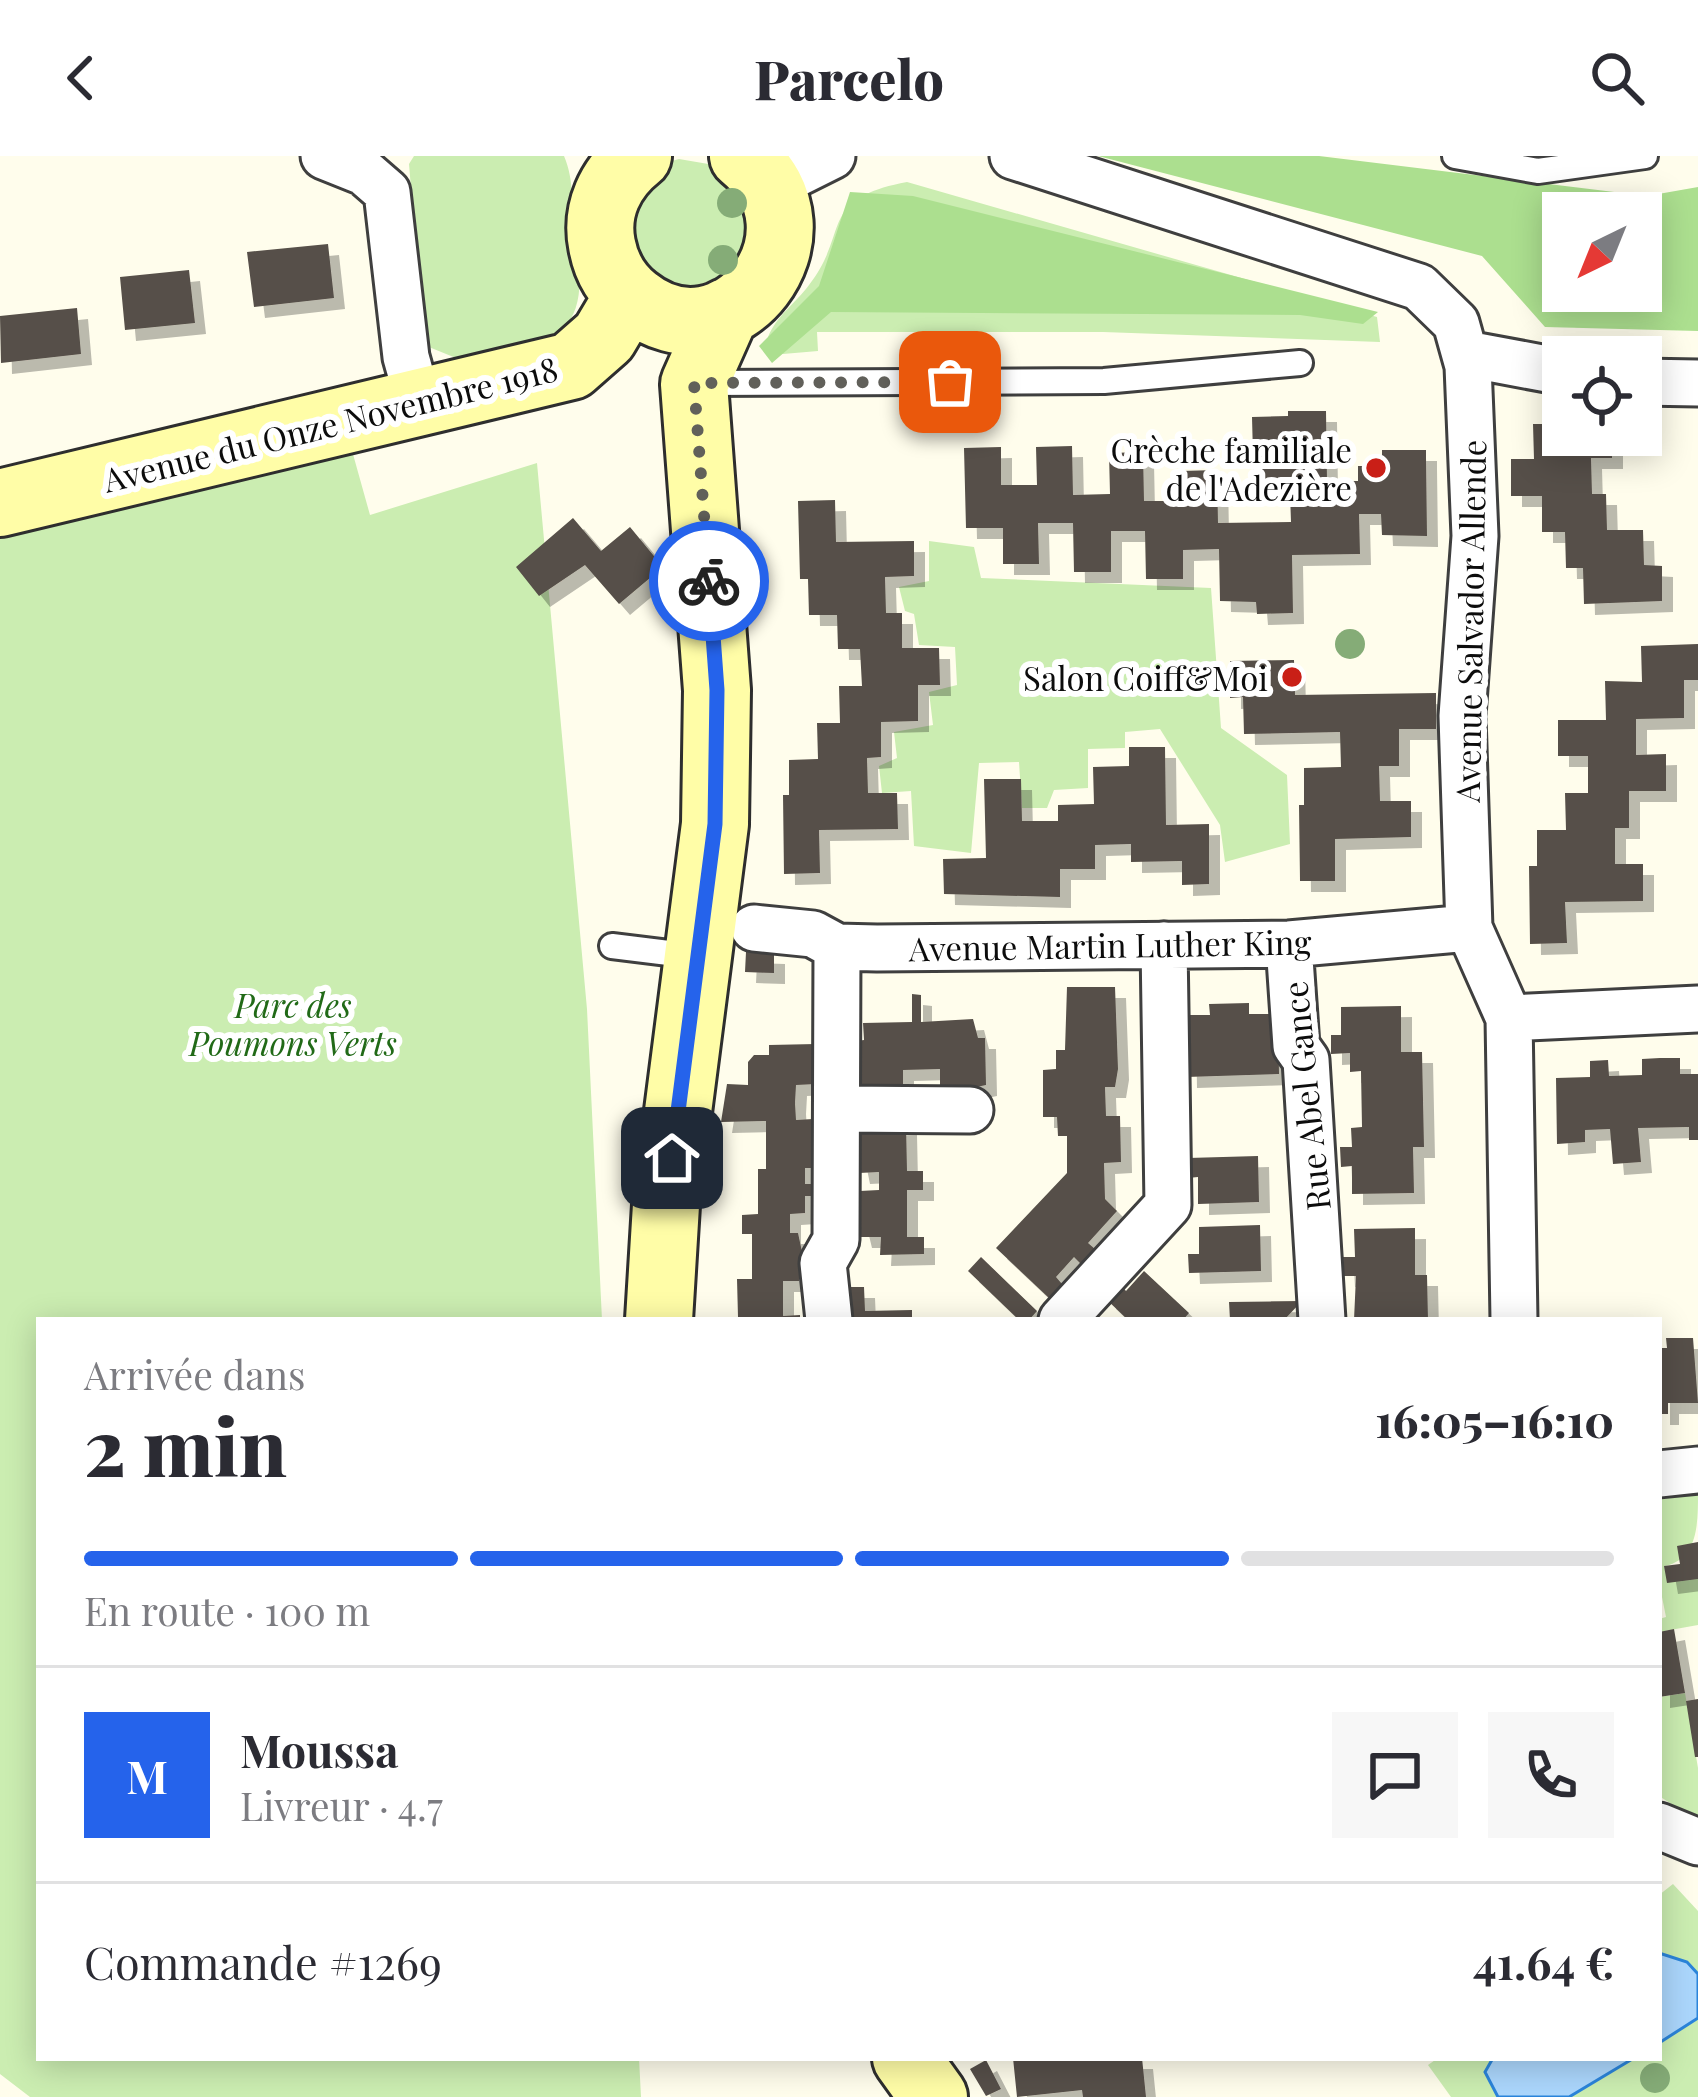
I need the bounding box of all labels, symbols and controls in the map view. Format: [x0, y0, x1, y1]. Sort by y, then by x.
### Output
text: Parcelo [754, 42, 944, 114]
icon: back [48, 45, 114, 111]
icon: search [1584, 45, 1650, 111]
north arrow [1542, 192, 1662, 312]
map controls [1542, 192, 1662, 456]
pin [899, 331, 1001, 433]
button: locate [1542, 336, 1662, 456]
street label: Avenue du Onze Novembre 1918 [97, 345, 562, 501]
icon: bag [917, 349, 983, 415]
place label: Crèche familiale de l'Adezière [1111, 427, 1352, 509]
street label: Avenue Salvador Allende [1444, 439, 1494, 804]
marker: Crèche familiale de l'Adezière [1363, 455, 1389, 481]
courier [649, 521, 769, 641]
icon: bike [676, 548, 742, 614]
place label: Salon Coiff&Moi [1023, 655, 1268, 699]
marker: Salon Coiff&Moi [1279, 664, 1305, 690]
street label: Avenue Martin Luther King [907, 918, 1312, 970]
street label: Rue Abel Gance [1271, 979, 1339, 1213]
park label: Parc des Poumons Verts [187, 982, 397, 1064]
pin [621, 1107, 723, 1209]
icon: home [639, 1125, 705, 1191]
text: Arrivée dans [84, 1348, 305, 1400]
text: 16:05–16:10 [1375, 1389, 1614, 1449]
text: 2 min [84, 1393, 287, 1497]
text: En route · 100 m [84, 1584, 370, 1636]
button: chat [1332, 1712, 1458, 1838]
button: phone [1488, 1712, 1614, 1838]
text: Moussa [240, 1719, 398, 1779]
text: M [126, 1745, 168, 1805]
text: Livreur · 4.7 [240, 1779, 443, 1831]
text: Commande #1269 [84, 1931, 442, 1991]
text: 41.64 € [1473, 1931, 1614, 1991]

